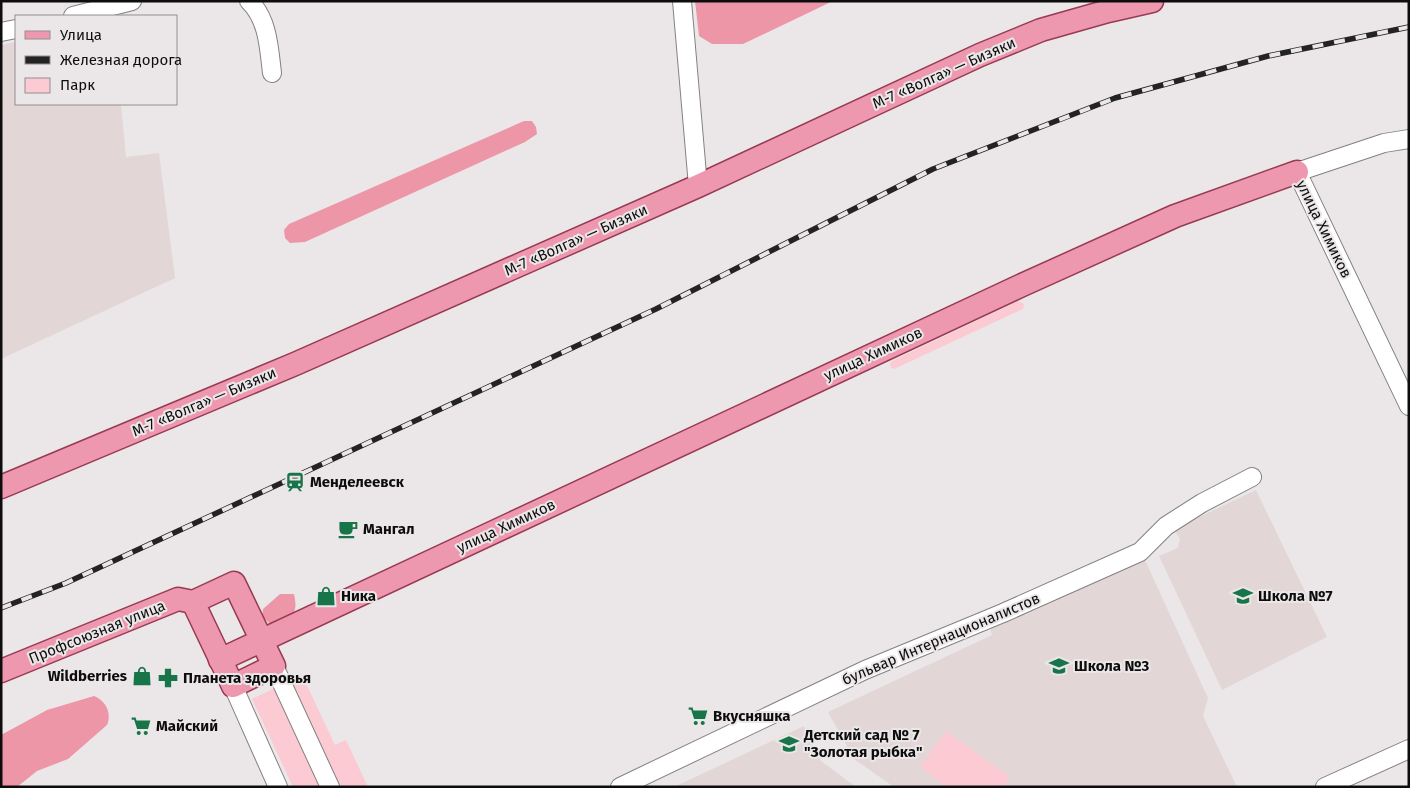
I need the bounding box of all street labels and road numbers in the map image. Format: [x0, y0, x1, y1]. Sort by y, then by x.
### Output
street label: М-7 «Волга» — Бизяки [870, 33, 1018, 113]
street label: улица Химиков [1292, 177, 1356, 281]
street label: М-7 «Волга» — Бизяки [502, 200, 650, 280]
street label: улица Химиков [821, 323, 925, 385]
street label: М-7 «Волга» — Бизяки [129, 363, 279, 441]
street label: улица Химиков [454, 495, 558, 557]
street label: бульвар Интернационалистов [839, 589, 1043, 689]
street label: Профсоюзная улица [26, 596, 168, 668]

